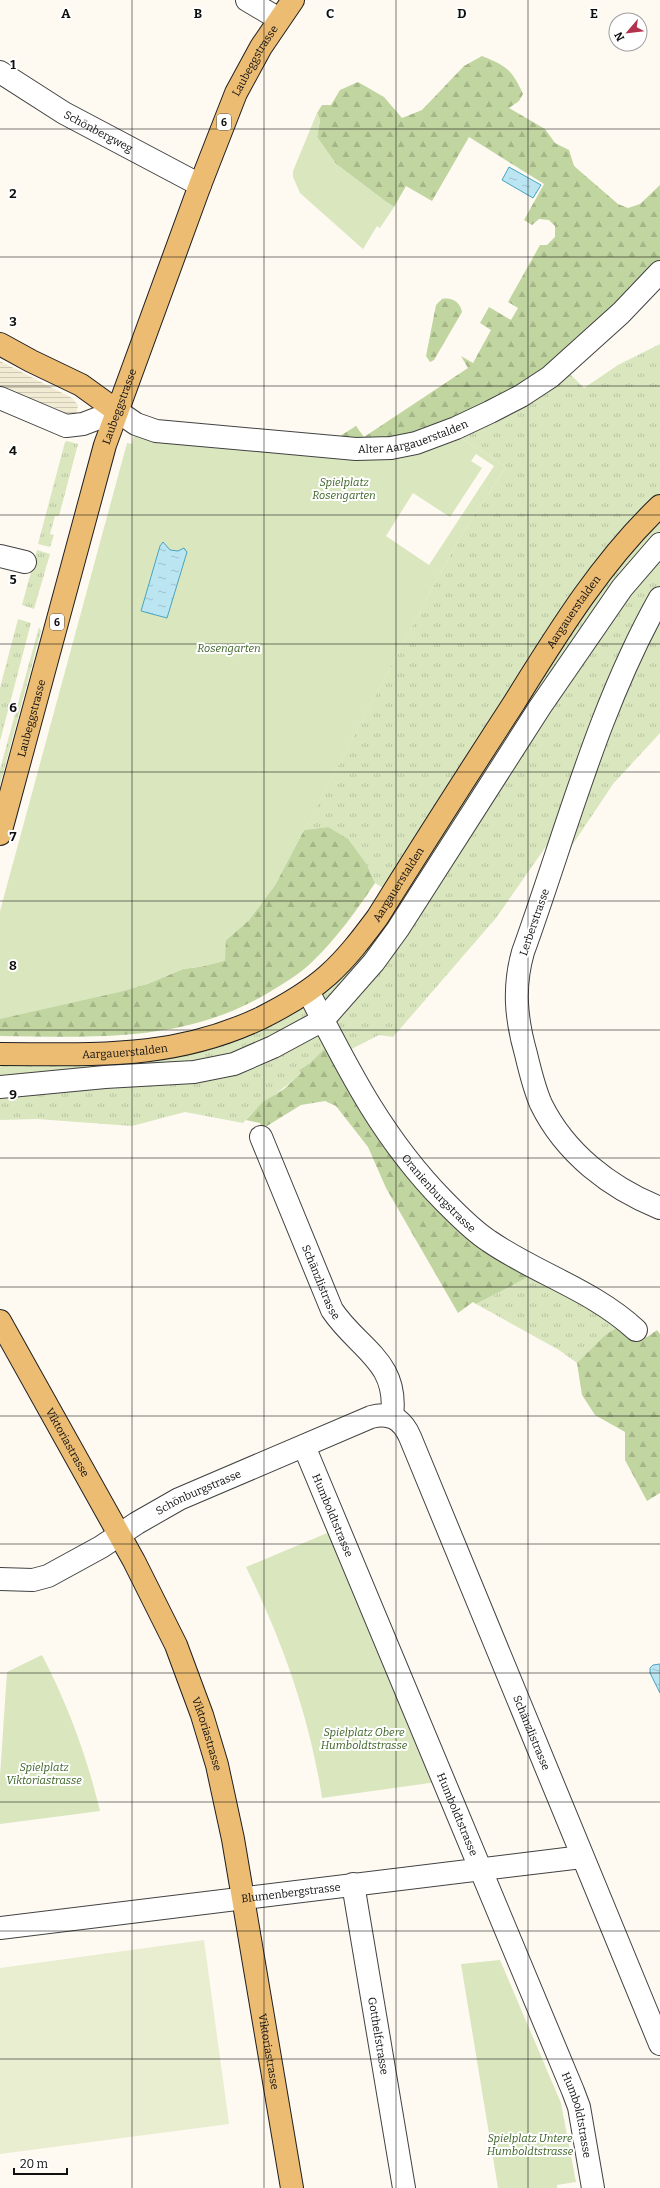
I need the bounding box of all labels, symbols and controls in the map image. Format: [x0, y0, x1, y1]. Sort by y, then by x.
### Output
text: A [61, 6, 71, 21]
text: B [194, 6, 202, 21]
text: C [326, 6, 334, 21]
text: D [457, 6, 467, 21]
text: E [590, 6, 598, 21]
north arrow [608, 12, 648, 52]
street label: Laubeggstrasse [230, 23, 281, 98]
text: N [612, 29, 627, 43]
text: 1 [10, 57, 16, 72]
street label: Schönbergweg [62, 108, 135, 155]
road number: 6 [217, 114, 231, 130]
text: 2 [9, 186, 17, 201]
text: 3 [9, 314, 17, 329]
street label: Laubeggstrasse [100, 367, 139, 446]
street label: Alter Aargauerstalden [358, 417, 470, 456]
text: 4 [9, 443, 17, 458]
park label: Spielplatz Rosengarten [312, 476, 376, 502]
text: 5 [9, 572, 17, 587]
street label: Aargauerstalden [544, 573, 603, 651]
road number: 6 [50, 614, 64, 630]
park label: Rosengarten [197, 642, 261, 655]
street label: Laubeggstrasse [15, 678, 48, 759]
text: 6 [9, 700, 17, 715]
text: 7 [10, 829, 17, 844]
street label: Aargauerstalden [370, 845, 427, 924]
street label: Lerberstrasse [517, 887, 552, 957]
text: 8 [9, 958, 17, 973]
street label: Aargauerstalden [82, 1041, 169, 1061]
text: 9 [9, 1087, 17, 1102]
street label: Oranienburgstrasse [399, 1152, 478, 1235]
street label: Schänzlistrasse [299, 1243, 343, 1322]
street label: Viktoriastrasse [43, 1406, 92, 1479]
street label: Schönburgstrasse [154, 1467, 243, 1518]
street label: Humboldtstrasse [309, 1472, 355, 1559]
street label: Schänzlistrasse [510, 1694, 553, 1772]
street label: Viktoriastrasse [189, 1695, 224, 1772]
park label: Spielplatz Obere Humboldtstrasse [321, 1726, 408, 1752]
park label: Spielplatz Viktoriastrasse [6, 1761, 82, 1787]
street label: Humboldtstrasse [434, 1771, 480, 1858]
street label: Blumenbergstrasse [241, 1881, 341, 1906]
street label: Gotthelfstrasse [365, 1996, 391, 2076]
street label: Viktoriastrasse [256, 2013, 281, 2091]
street label: Humboldtstrasse [559, 2070, 594, 2159]
park label: Spielplatz Untere Humboldtstrasse [487, 2132, 574, 2158]
scale bar [14, 2150, 67, 2176]
text: 20 m [20, 2157, 49, 2171]

